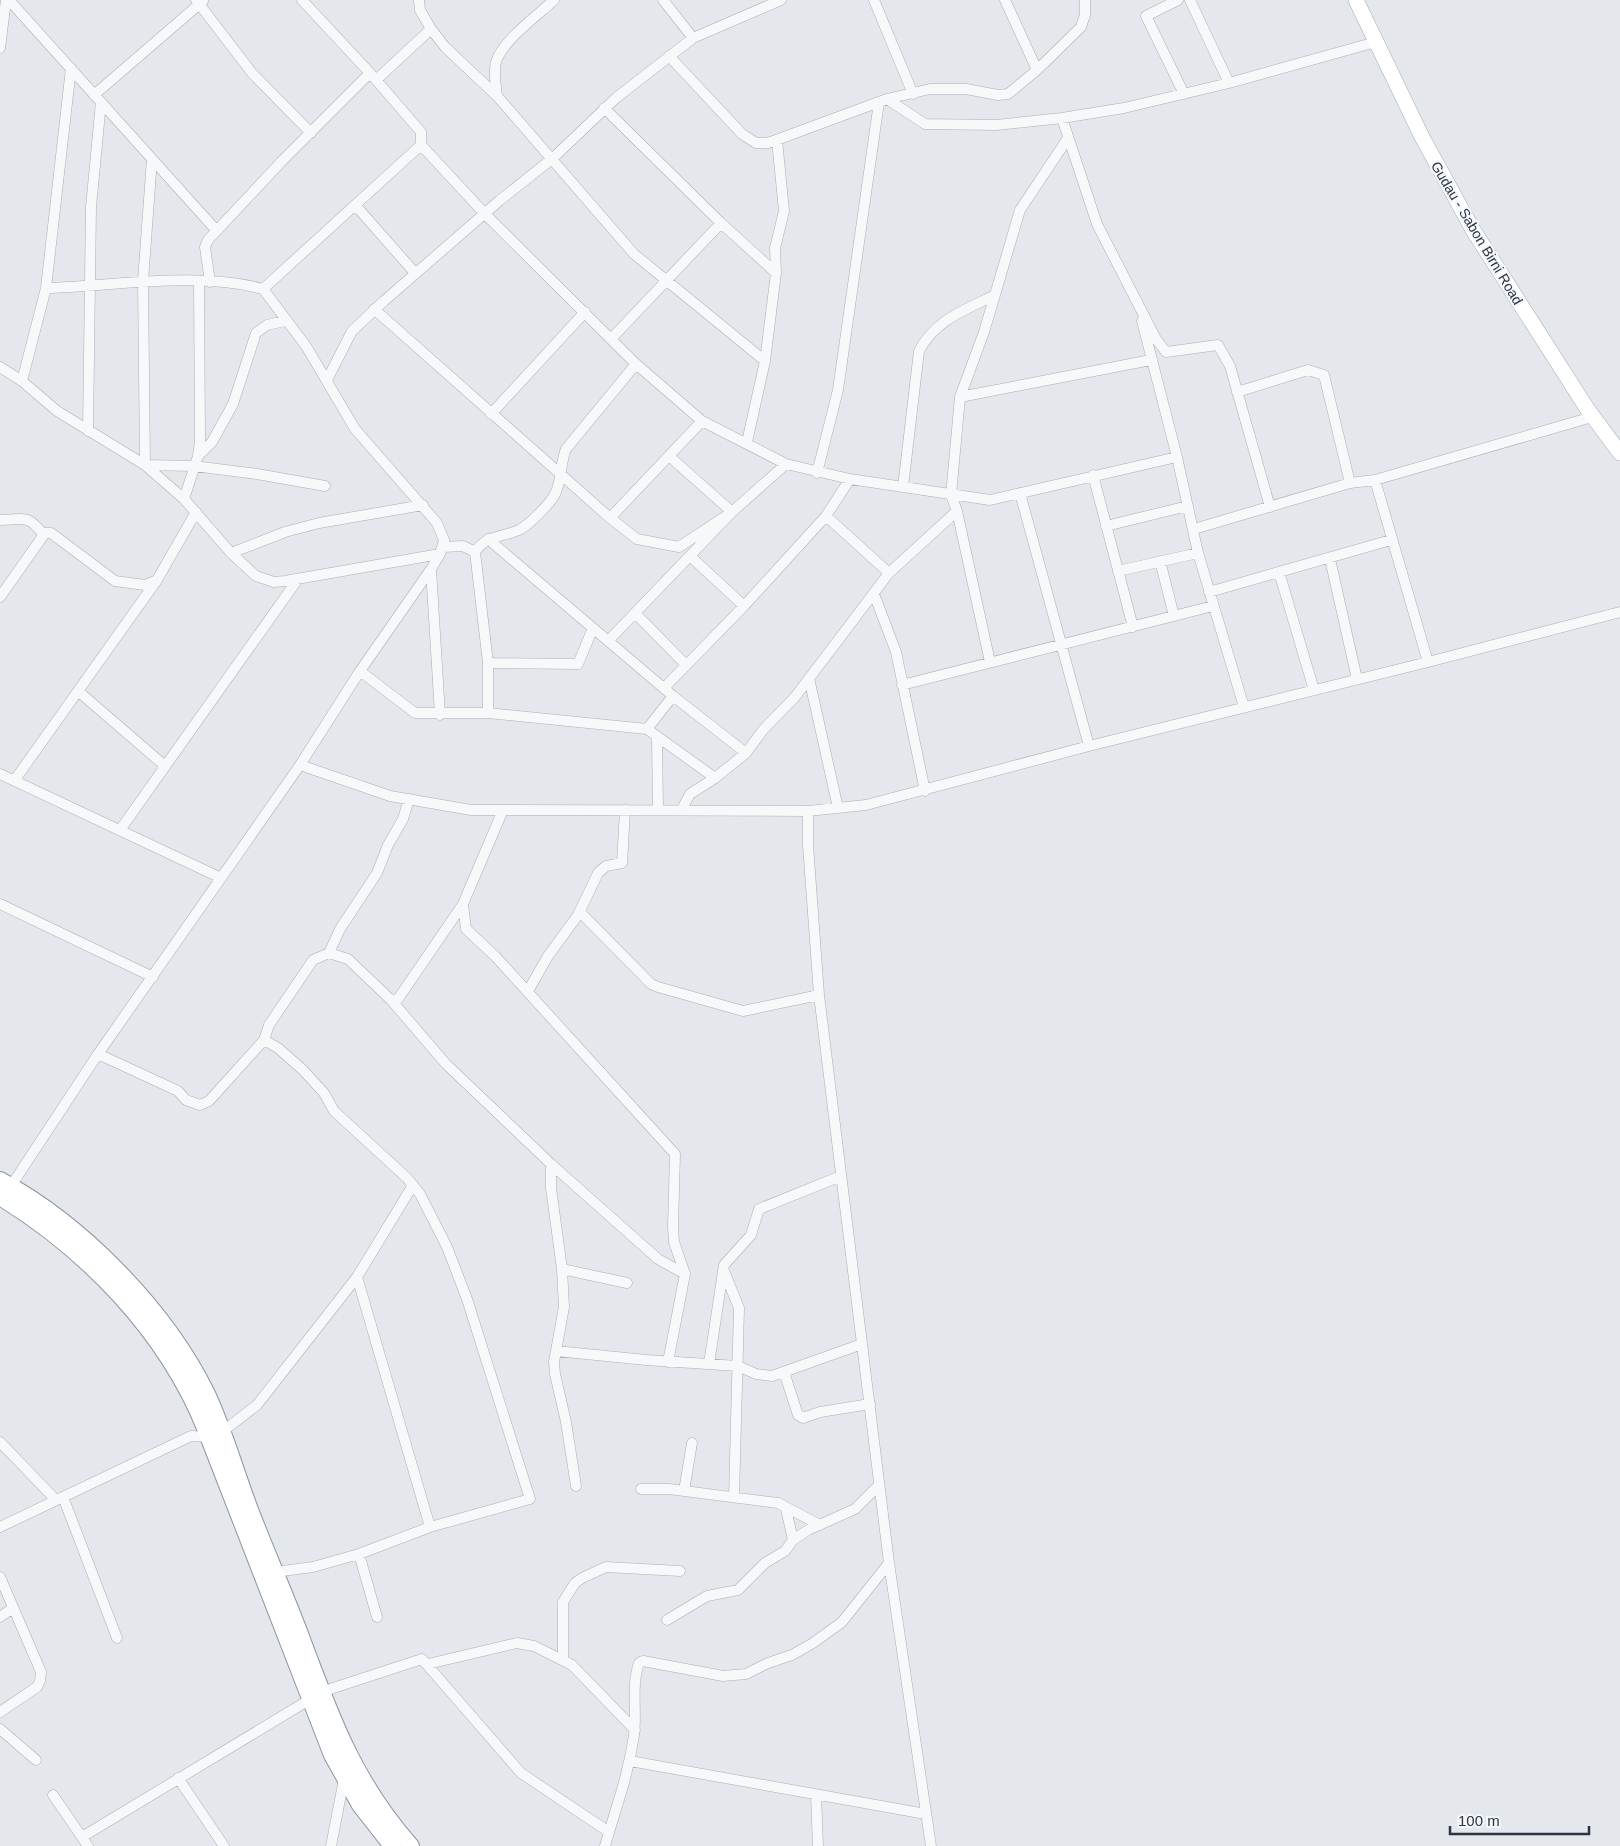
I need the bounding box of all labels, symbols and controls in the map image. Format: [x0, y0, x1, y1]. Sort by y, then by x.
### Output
street label: Gudau - Sabon Birni Road [1428, 158, 1526, 308]
scale bar [1450, 1804, 1589, 1836]
text: 100 m [1458, 1812, 1500, 1829]

